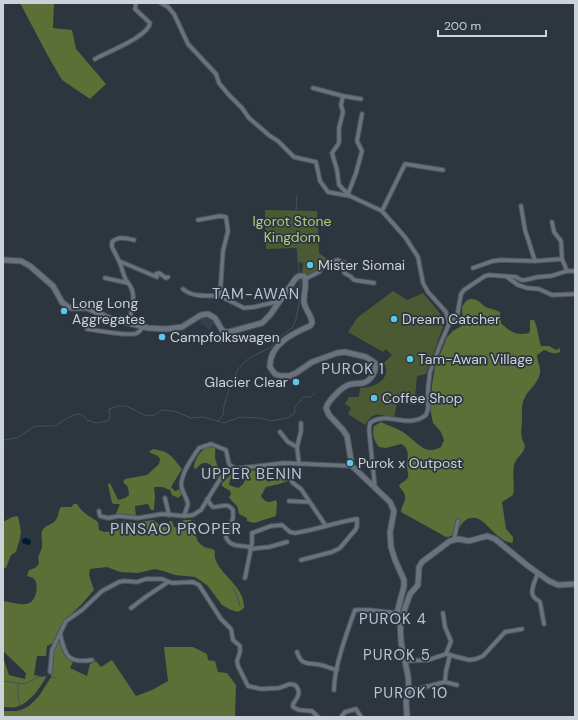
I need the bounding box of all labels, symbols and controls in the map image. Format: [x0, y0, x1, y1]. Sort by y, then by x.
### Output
scale bar [438, 12, 546, 38]
text: 200 m [444, 18, 481, 34]
park label: Igorot Stone Kingdom [253, 212, 332, 246]
place label: Mister Siomai [318, 256, 405, 274]
marker: Mister Siomai [305, 260, 315, 270]
district label: TAM-AWAN [212, 284, 300, 304]
place label: Long Long Aggregates [72, 294, 145, 328]
marker: Long Long Aggregates [59, 306, 69, 316]
place label: Dream Catcher [402, 310, 500, 328]
marker: Dream Catcher [389, 314, 399, 324]
place label: Campfolkswagen [170, 328, 280, 346]
marker: Campfolkswagen [157, 332, 167, 342]
place label: Tam-Awan Village [418, 350, 533, 368]
marker: Tam-Awan Village [405, 354, 415, 364]
district label: PUROK 1 [321, 359, 385, 379]
place label: Glacier Clear [205, 373, 288, 391]
marker: Glacier Clear [291, 377, 301, 387]
place label: Coffee Shop [382, 389, 463, 407]
marker: Coffee Shop [369, 393, 379, 403]
place label: Purok x Outpost [358, 454, 462, 472]
marker: Purok x Outpost [345, 458, 355, 468]
district label: UPPER BENIN [201, 464, 303, 484]
district label: PINSAO PROPER [110, 518, 242, 539]
district label: PUROK 4 [359, 609, 427, 629]
district label: PUROK 5 [363, 645, 431, 665]
district label: PUROK 10 [374, 683, 448, 703]

